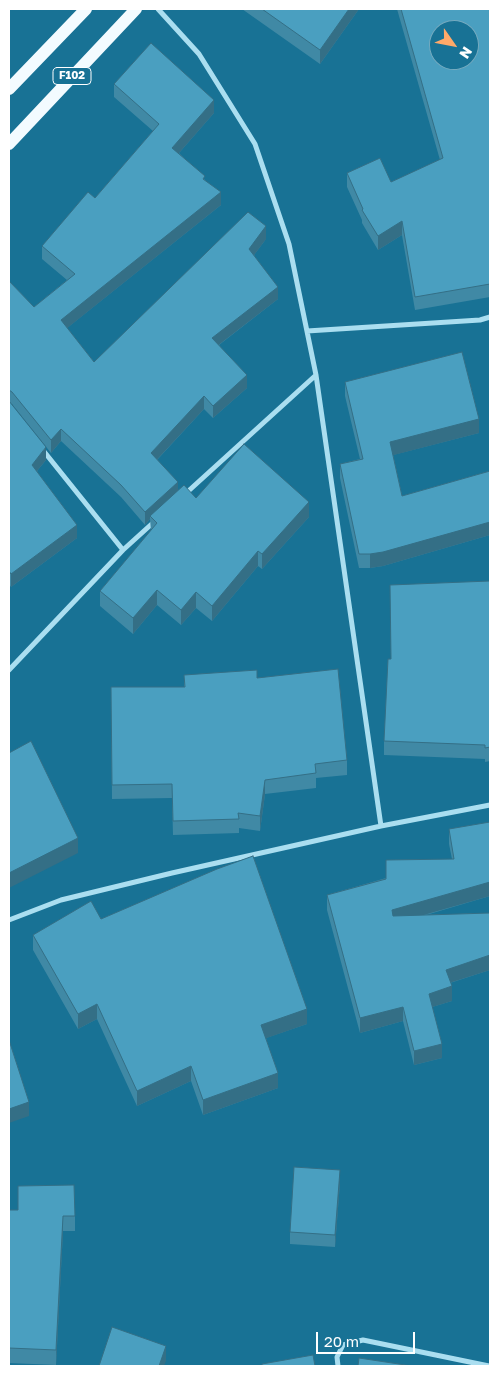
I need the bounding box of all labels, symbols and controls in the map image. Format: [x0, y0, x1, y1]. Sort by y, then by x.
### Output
north arrow [429, 20, 479, 70]
text: N [456, 44, 476, 62]
road number: F102 [53, 68, 91, 84]
scale bar [319, 1322, 418, 1354]
text: 20 m [324, 1332, 359, 1350]

